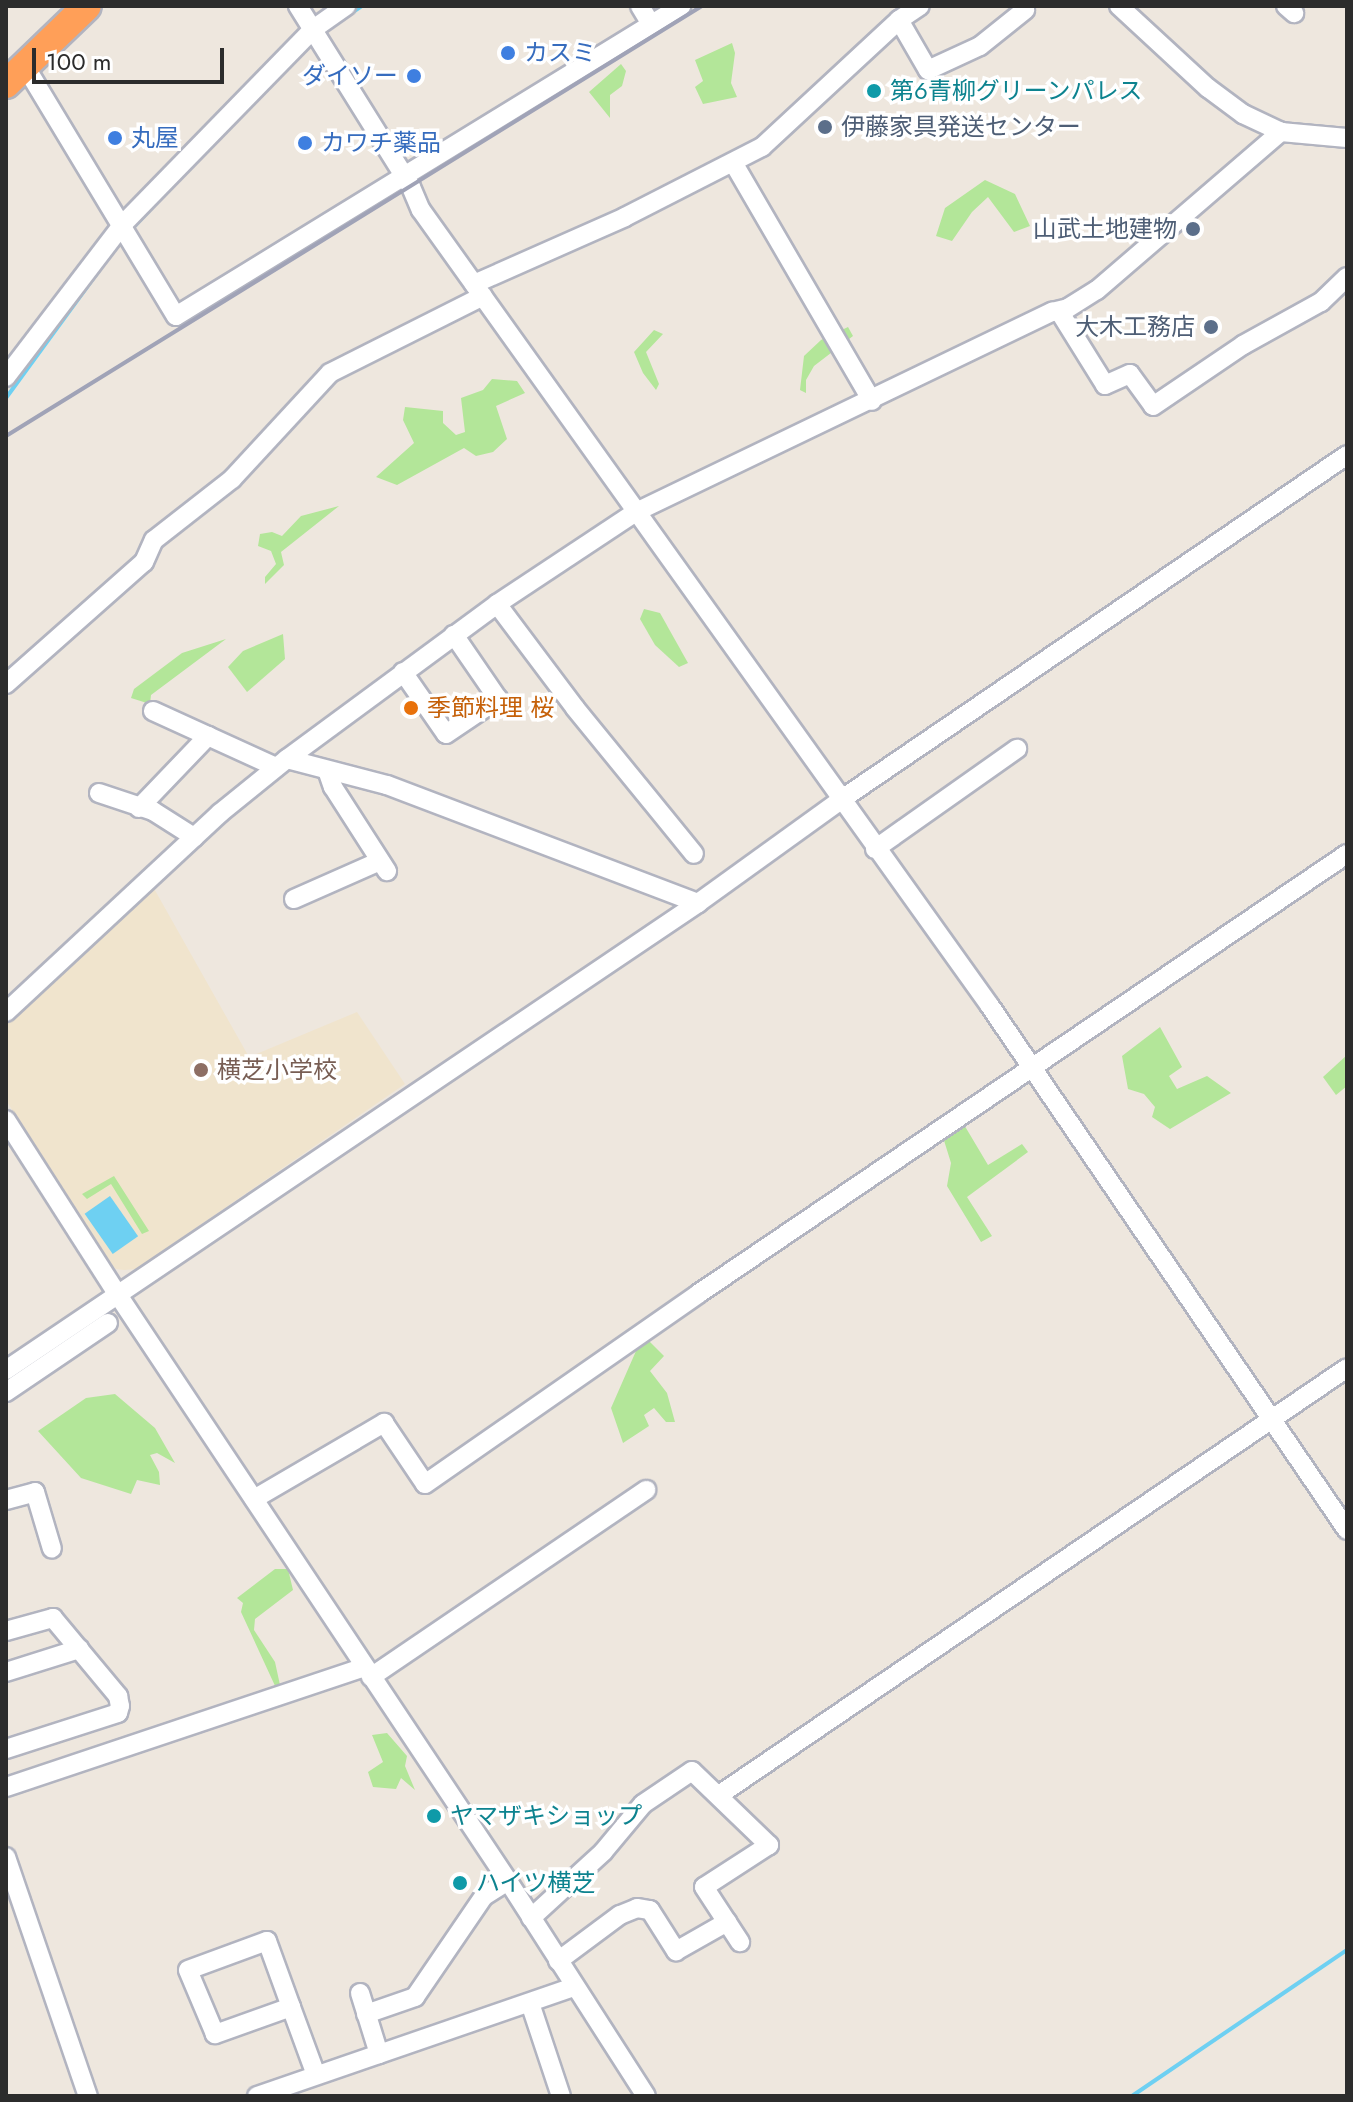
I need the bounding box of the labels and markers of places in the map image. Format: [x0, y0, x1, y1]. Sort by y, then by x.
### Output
place label: カスミ [524, 39, 596, 67]
marker: カスミ [499, 44, 517, 62]
place label: ダイソー [302, 62, 398, 90]
marker: ダイソー [405, 67, 423, 85]
place label: 第6青柳グリーンパレス [890, 77, 1144, 105]
marker: 第6青柳グリーンパレス [865, 82, 883, 100]
place label: 伊藤家具発送センター [841, 113, 1081, 141]
marker: 伊藤家具発送センター [816, 118, 834, 136]
place label: 丸屋 [131, 124, 179, 152]
marker: 丸屋 [106, 129, 124, 147]
place label: カワチ薬品 [321, 129, 441, 157]
marker: カワチ薬品 [296, 134, 314, 152]
place label: 山武土地建物 [1033, 215, 1177, 243]
marker: 山武土地建物 [1184, 220, 1202, 238]
place label: 大木工務店 [1075, 313, 1195, 341]
marker: 大木工務店 [1202, 318, 1220, 336]
place label: 季節料理 桜 [427, 694, 554, 722]
marker: 季節料理 桜 [402, 699, 420, 717]
place label: 横芝小学校 [217, 1056, 337, 1084]
marker: 横芝小学校 [192, 1061, 210, 1079]
place label: ヤマザキショップ [450, 1802, 642, 1830]
marker: ヤマザキショップ [425, 1807, 443, 1825]
place label: ハイツ横芝 [476, 1869, 596, 1897]
marker: ハイツ横芝 [451, 1874, 469, 1892]

